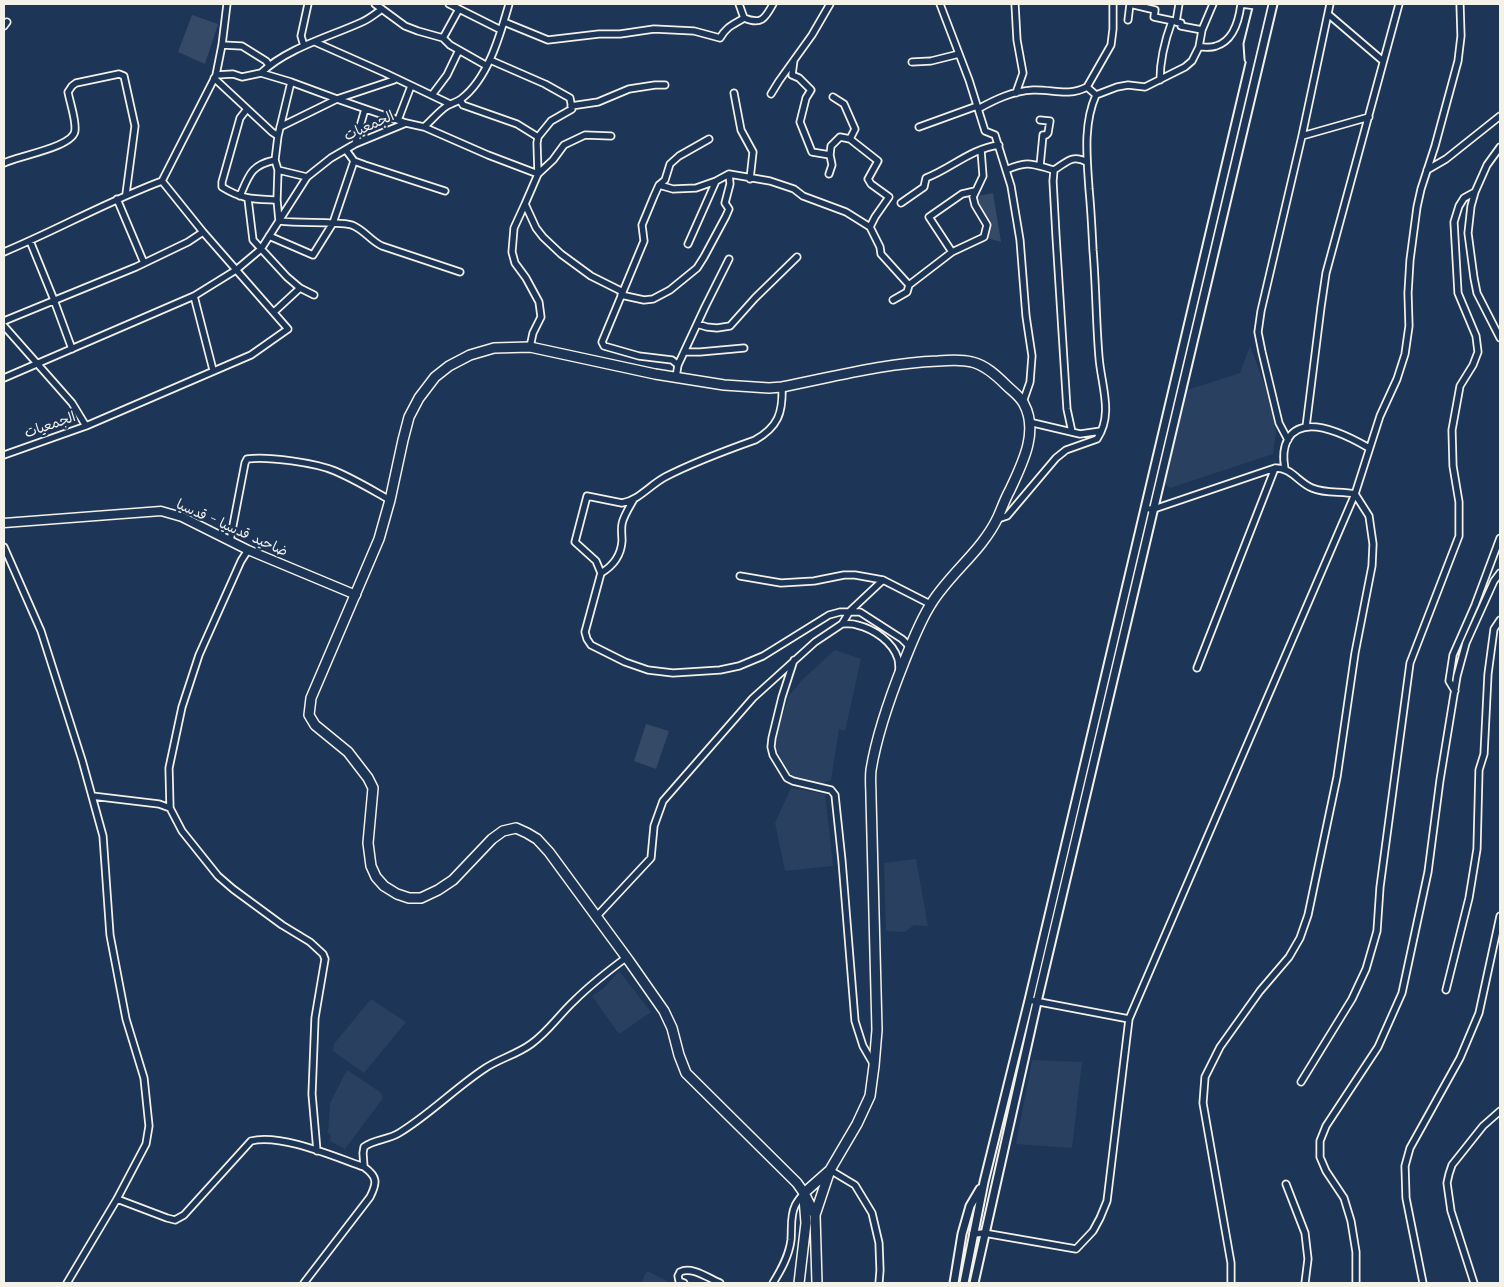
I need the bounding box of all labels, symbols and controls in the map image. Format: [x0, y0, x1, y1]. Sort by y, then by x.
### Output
street label: الجمعيات [341, 107, 397, 145]
street label: الجمعيات [22, 408, 78, 442]
street label: ضاحيد قدسيا - قدسيا [174, 496, 290, 560]

